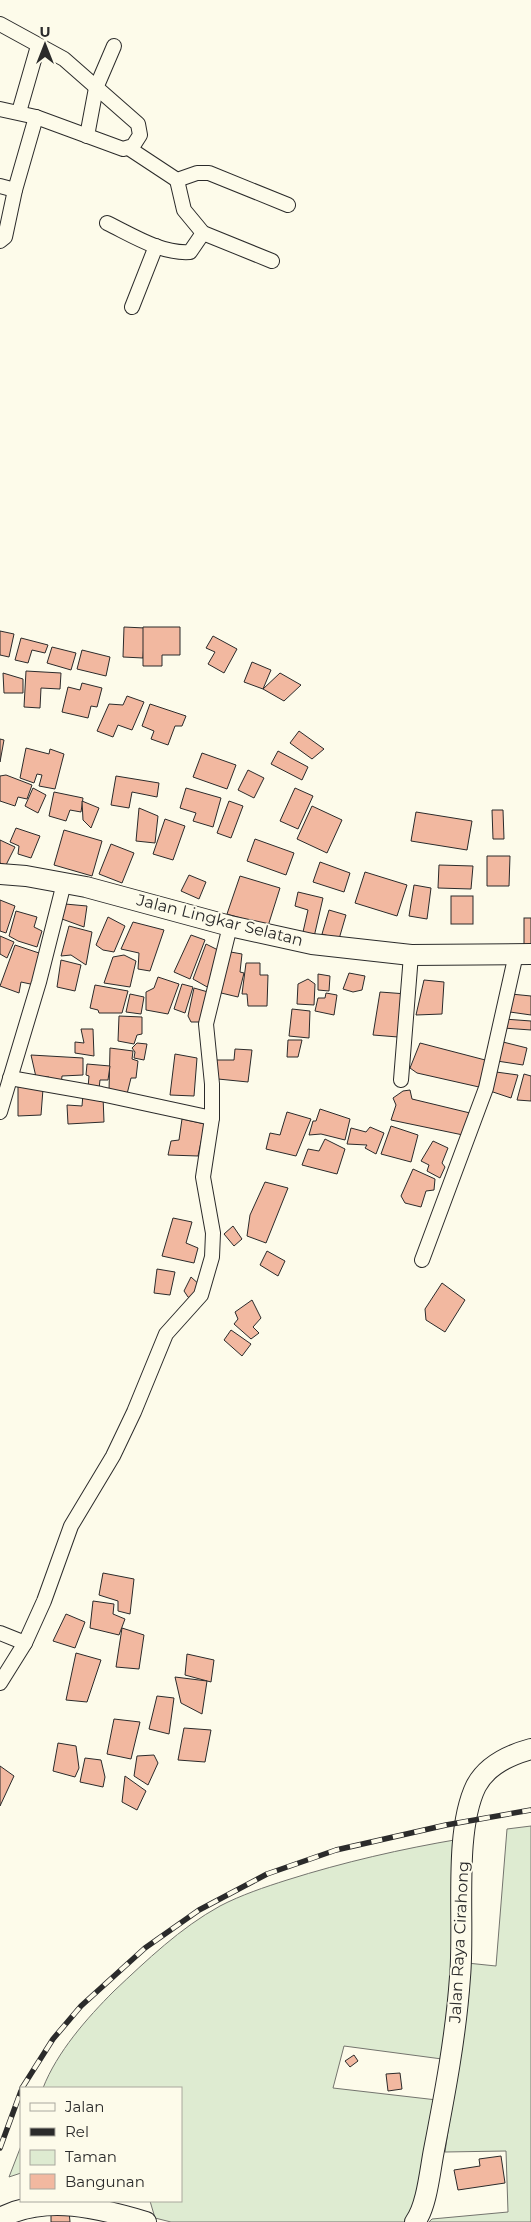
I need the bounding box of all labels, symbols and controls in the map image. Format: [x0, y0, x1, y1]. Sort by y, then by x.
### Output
north arrow [20, 20, 70, 70]
text: U [39, 23, 51, 41]
street label: Jalan Lingkar Selatan [134, 890, 305, 950]
street label: Jalan Raya Cirahong [445, 1860, 473, 2025]
legend [20, 2087, 182, 2202]
text: Jalan [64, 2097, 104, 2116]
text: Rel [65, 2122, 89, 2141]
text: Taman [65, 2147, 117, 2166]
text: Bangunan [65, 2172, 145, 2191]

